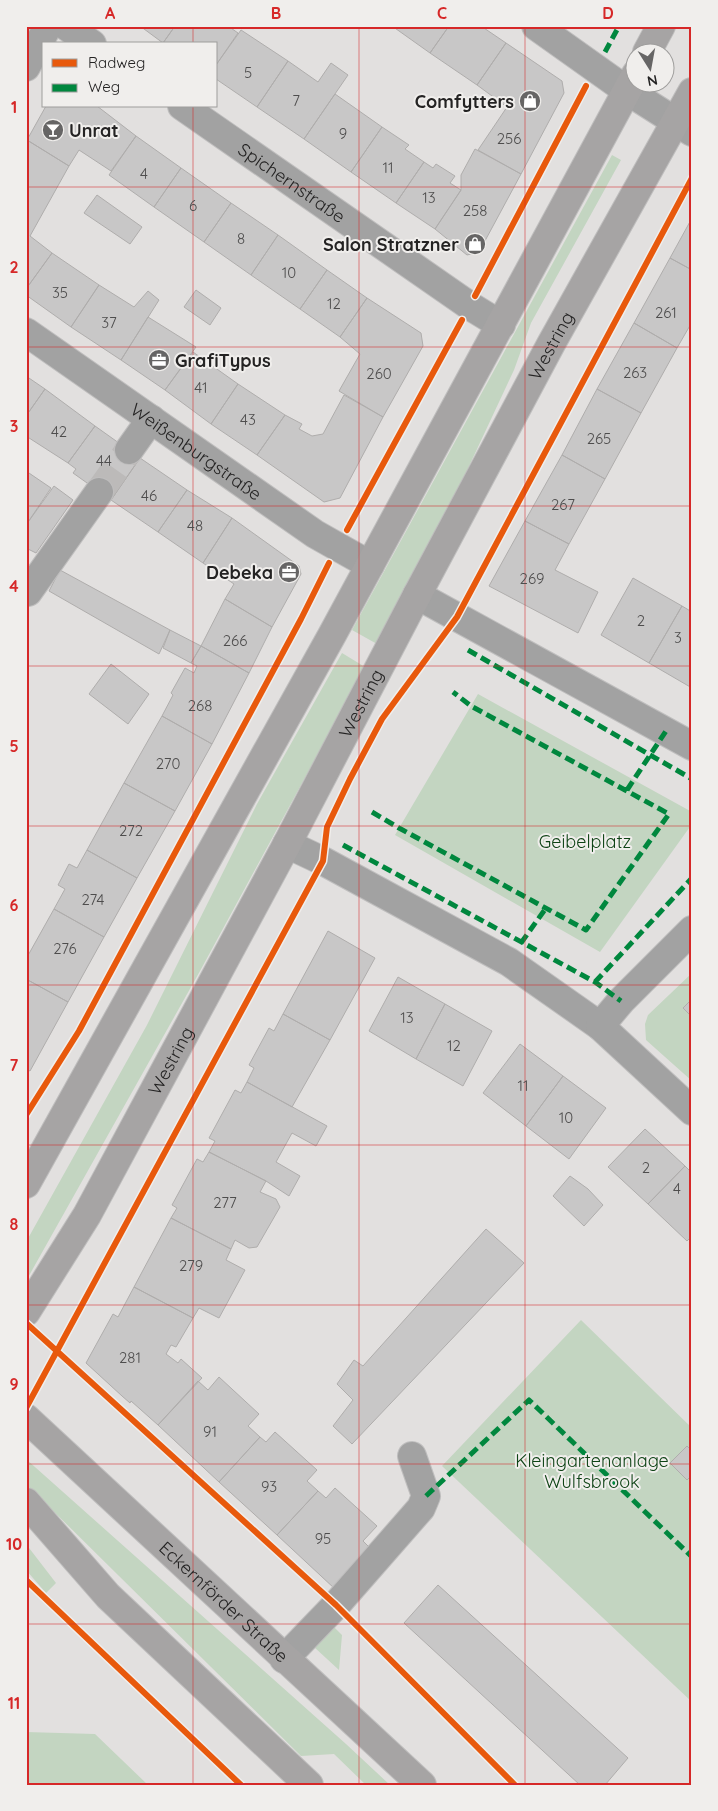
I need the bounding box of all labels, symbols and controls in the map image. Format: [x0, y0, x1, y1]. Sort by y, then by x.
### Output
text: A [105, 3, 116, 23]
text: B [271, 3, 281, 23]
text: C [437, 3, 447, 23]
text: D [602, 3, 614, 23]
legend [42, 42, 218, 108]
north arrow [626, 42, 676, 92]
text: Radweg [88, 53, 145, 72]
house number: 5 [244, 63, 252, 82]
text: N [646, 71, 659, 91]
text: Weg [88, 77, 120, 96]
shop icon: Comfytters [518, 89, 542, 113]
place label: Comfytters [415, 90, 514, 113]
house number: 7 [292, 91, 300, 110]
text: 1 [11, 97, 17, 117]
bar icon: Unrat [41, 118, 65, 142]
place label: Unrat [69, 119, 119, 142]
house number: 9 [339, 124, 347, 143]
house number: 256 [497, 129, 521, 148]
street label: Spichernstraße [234, 137, 350, 228]
house number: 11 [382, 158, 394, 177]
house number: 4 [140, 164, 148, 183]
house number: 13 [422, 188, 436, 207]
house number: 6 [189, 196, 197, 215]
house number: 258 [463, 201, 487, 220]
house number: 8 [237, 229, 245, 248]
shop icon: Salon Stratzner [463, 232, 487, 256]
place label: Salon Stratzner [323, 233, 459, 256]
text: 2 [9, 257, 19, 277]
house number: 10 [282, 263, 296, 282]
house number: 35 [52, 283, 68, 302]
house number: 12 [327, 294, 341, 313]
house number: 261 [655, 303, 677, 322]
street label: Westring [523, 307, 578, 383]
house number: 37 [101, 313, 117, 332]
office icon: GrafiTypus [147, 348, 171, 372]
place label: GrafiTypus [175, 349, 271, 372]
house number: 263 [623, 363, 647, 382]
house number: 260 [366, 364, 392, 383]
house number: 41 [194, 378, 208, 397]
street label: Weißenburgstraße [126, 397, 267, 505]
house number: 43 [240, 410, 256, 429]
text: 3 [10, 416, 18, 436]
house number: 42 [51, 422, 67, 441]
house number: 265 [587, 429, 611, 448]
house number: 44 [96, 451, 112, 470]
house number: 46 [141, 486, 157, 505]
house number: 267 [551, 495, 575, 514]
house number: 48 [187, 516, 203, 535]
office icon: Debeka [277, 560, 301, 584]
place label: Debeka [206, 561, 273, 584]
house number: 269 [520, 569, 544, 588]
text: 4 [9, 576, 19, 596]
house number: 2 [637, 611, 645, 630]
house number: 3 [674, 628, 682, 647]
house number: 266 [223, 631, 247, 650]
street label: Westring [333, 665, 388, 741]
house number: 268 [188, 696, 212, 715]
text: 5 [9, 736, 19, 756]
house number: 270 [156, 754, 180, 773]
house number: 272 [119, 821, 143, 840]
park label: Geibelplatz [539, 830, 631, 853]
house number: 274 [81, 890, 105, 909]
text: 6 [10, 895, 19, 915]
house number: 276 [53, 939, 77, 958]
house number: 13 [400, 1008, 414, 1027]
street label: Westring [142, 1022, 198, 1099]
house number: 12 [447, 1036, 461, 1055]
text: 7 [10, 1055, 19, 1075]
house number: 11 [517, 1076, 529, 1095]
house number: 10 [559, 1108, 573, 1127]
house number: 2 [642, 1158, 650, 1177]
house number: 4 [673, 1179, 681, 1198]
house number: 277 [213, 1193, 237, 1212]
text: 8 [10, 1214, 19, 1234]
house number: 279 [179, 1256, 203, 1275]
house number: 281 [119, 1348, 141, 1367]
text: 9 [9, 1374, 19, 1394]
house number: 91 [203, 1422, 217, 1441]
park label: Kleingartenanlage Wulfsbrook [515, 1449, 669, 1493]
house number: 93 [261, 1477, 277, 1496]
house number: 95 [315, 1529, 331, 1548]
text: 10 [6, 1534, 22, 1554]
street label: Eckernförder Straße [155, 1536, 293, 1667]
text: 11 [8, 1693, 20, 1713]

